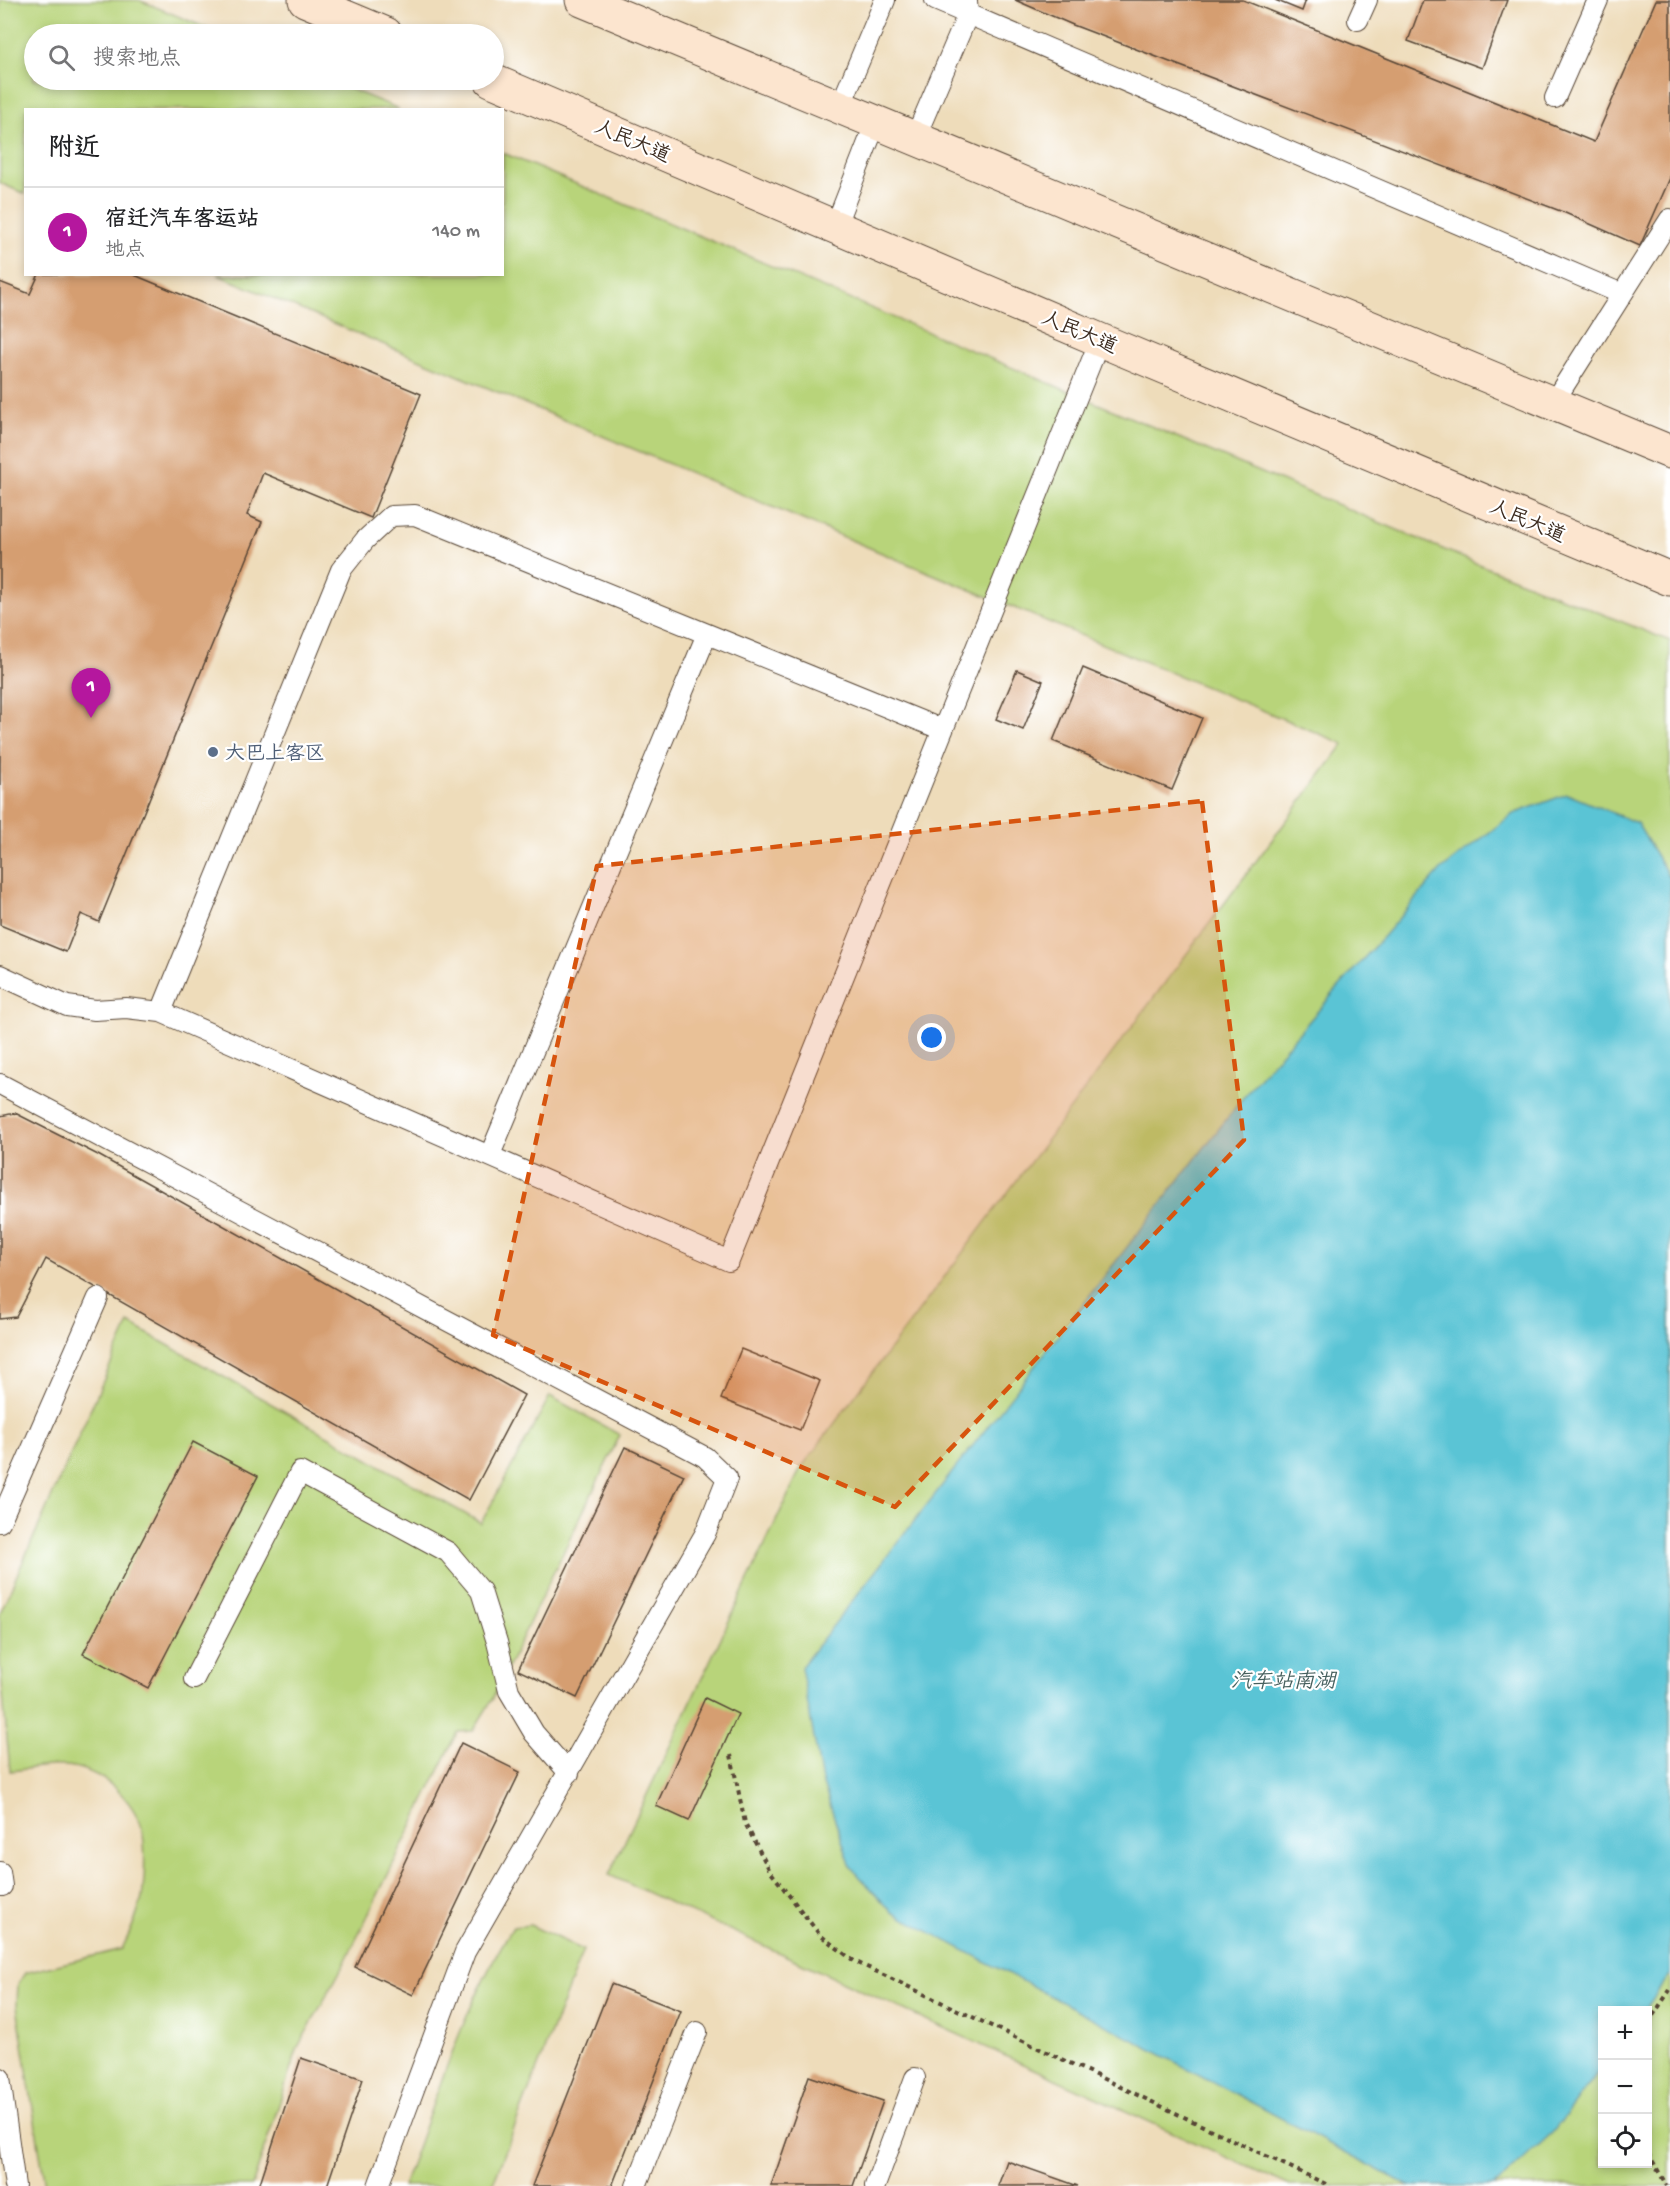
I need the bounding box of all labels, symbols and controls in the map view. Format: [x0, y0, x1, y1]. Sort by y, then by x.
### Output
search box [24, 24, 504, 90]
icon: search [45, 41, 78, 74]
text: 搜索地点 [93, 47, 181, 73]
street label: 人民大道 [590, 115, 674, 169]
text: 附近 [48, 135, 100, 166]
text: 宿迁汽车客运站 [105, 208, 259, 234]
text: 1 [63, 221, 72, 244]
text: 140 m [432, 221, 480, 244]
text: 地点 [105, 240, 145, 263]
street label: 人民大道 [1037, 306, 1121, 360]
street label: 人民大道 [1485, 495, 1569, 549]
pin: 1 [72, 668, 110, 718]
place label: 大巴上客区 [225, 743, 325, 767]
marker: 大巴上客区 [206, 745, 220, 759]
your location [917, 1023, 946, 1052]
water label: 汽车站南湖 [1231, 1669, 1337, 1696]
map controls [1598, 2006, 1652, 2168]
button: + [1598, 2006, 1652, 2060]
button: − [1598, 2060, 1652, 2114]
button: locate [1598, 2114, 1652, 2168]

